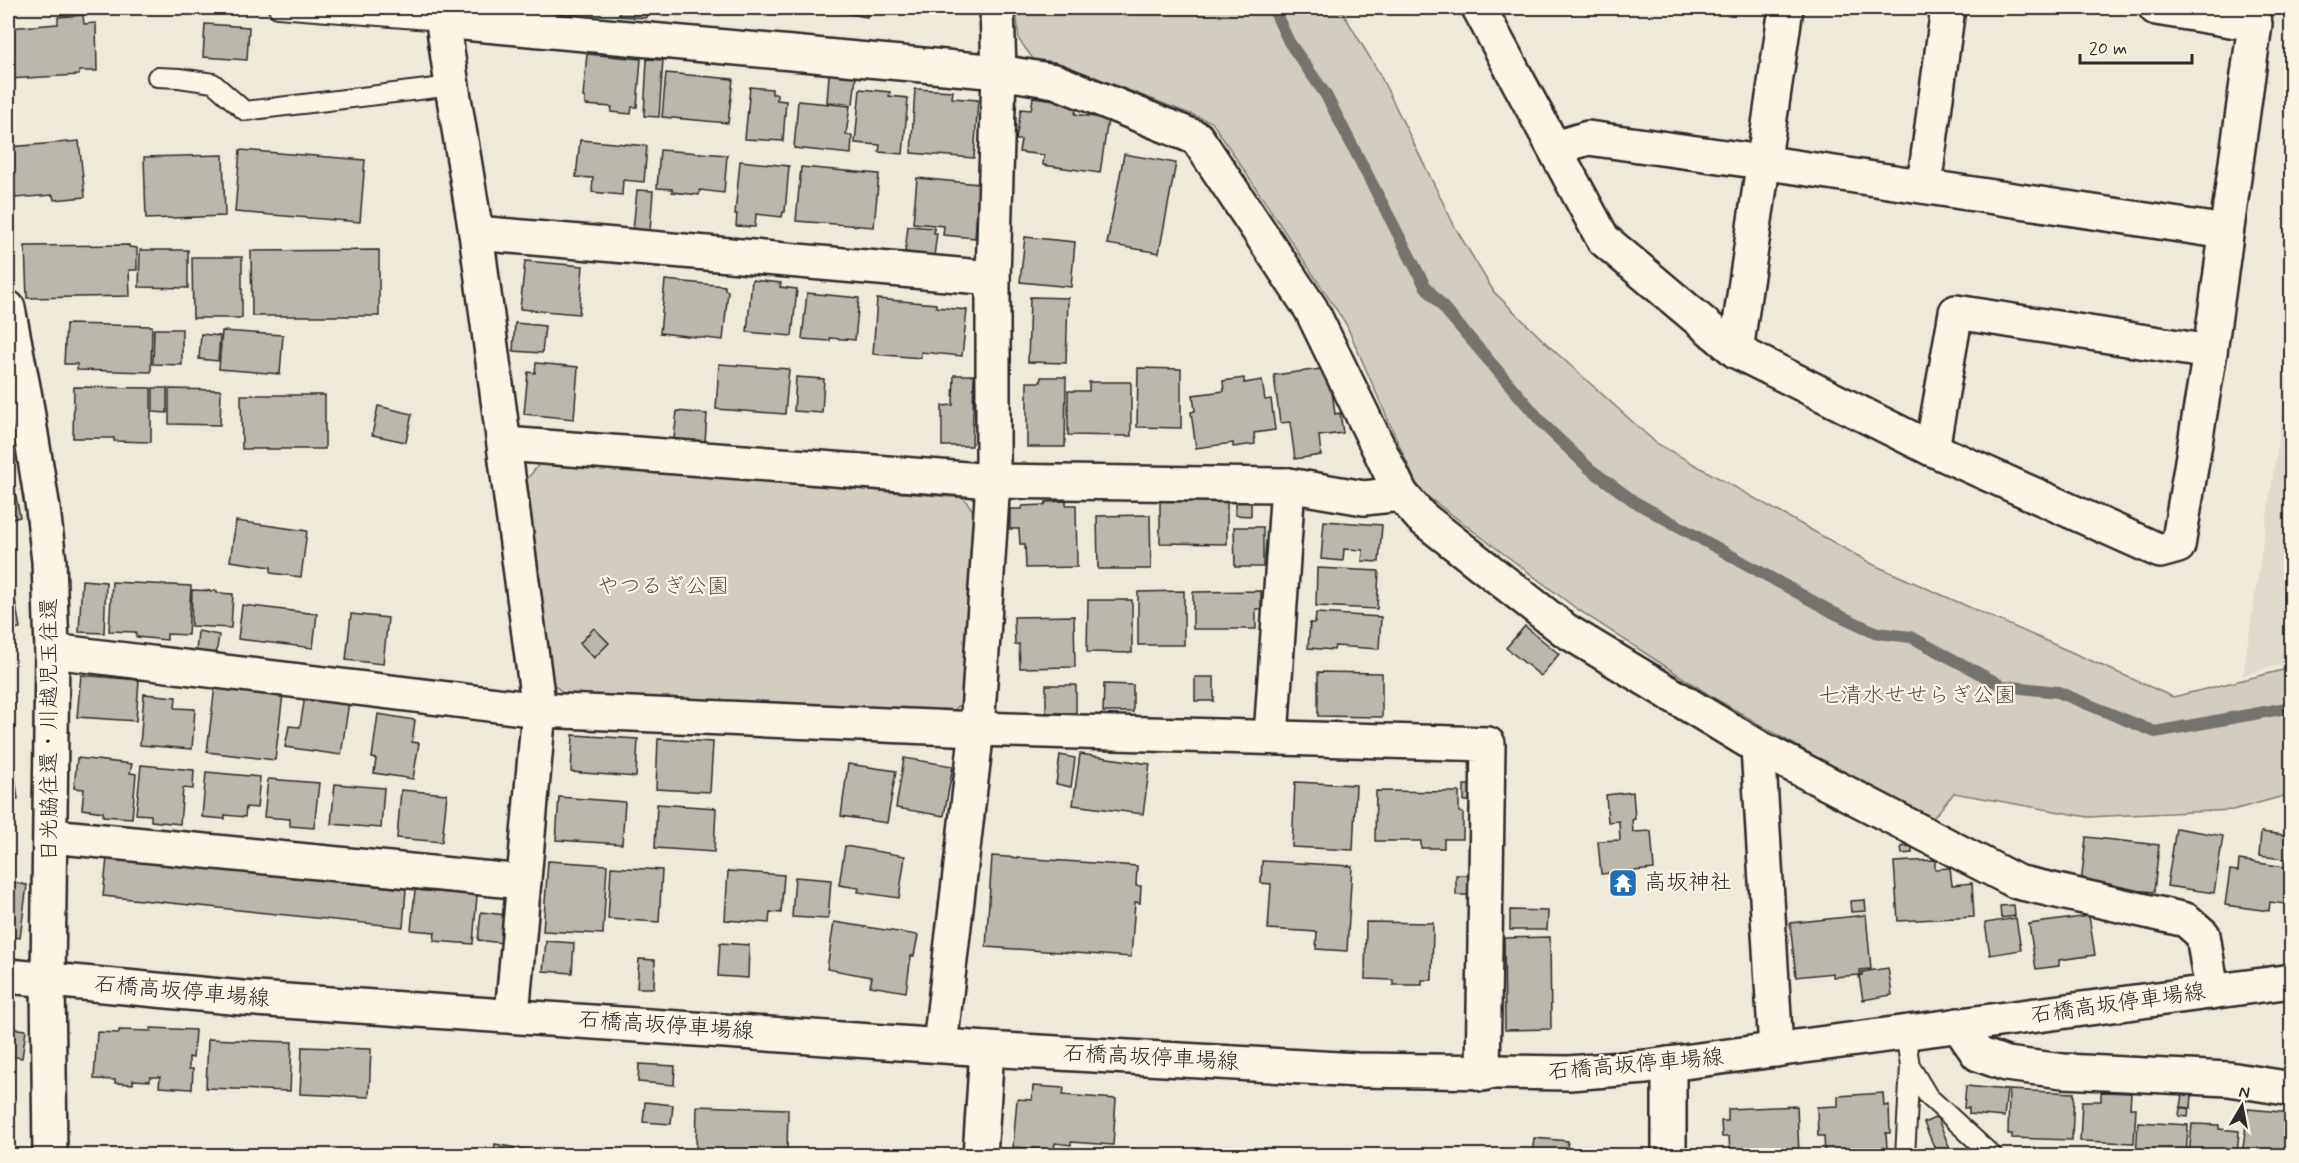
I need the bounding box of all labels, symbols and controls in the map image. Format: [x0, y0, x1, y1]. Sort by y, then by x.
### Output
scale bar [2080, 27, 2192, 65]
text: 20 m [2089, 37, 2127, 61]
park label: やつるぎ公園 [597, 573, 729, 601]
street label: 日光脇往還・川越児玉往還 [36, 598, 64, 862]
park label: 七清水せせらぎ公園 [1818, 682, 2016, 710]
temple icon: 高坂神社 [1607, 867, 1639, 899]
place label: 高坂神社 [1644, 869, 1732, 897]
street label: 石橋高坂停車場線 [93, 970, 271, 1014]
street label: 石橋高坂停車場線 [2029, 978, 2207, 1030]
street label: 石橋高坂停車場線 [577, 1006, 755, 1046]
street label: 石橋高坂停車場線 [1062, 1039, 1240, 1077]
street label: 石橋高坂停車場線 [1547, 1043, 1725, 1087]
north arrow [2212, 1076, 2272, 1136]
text: N [2237, 1081, 2251, 1104]

